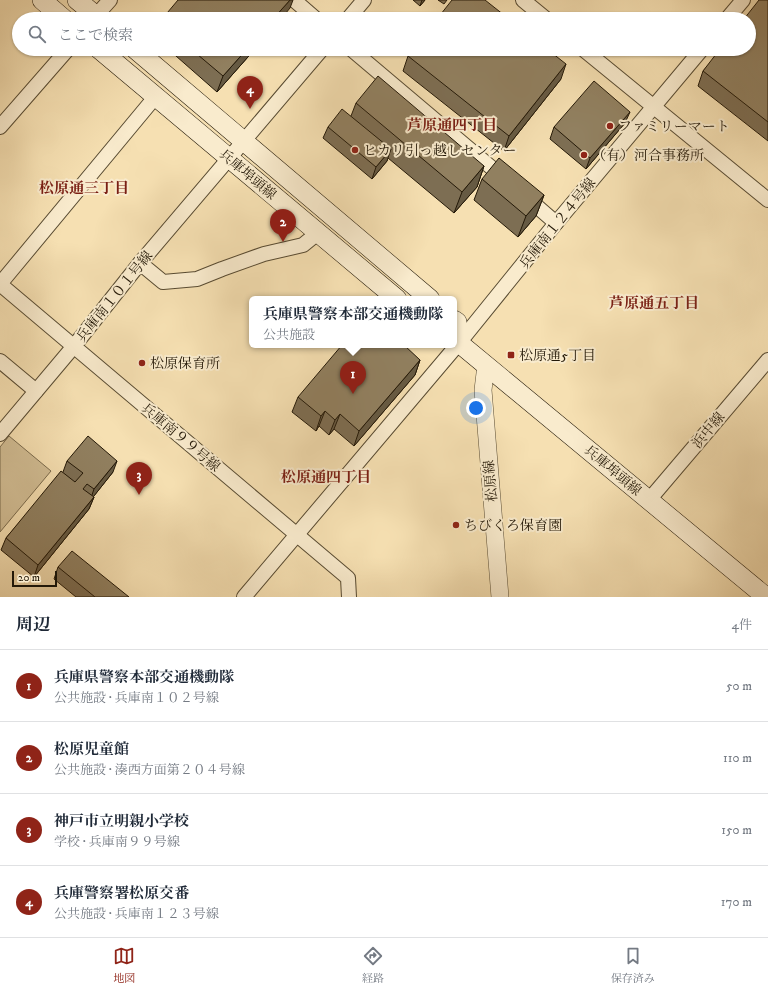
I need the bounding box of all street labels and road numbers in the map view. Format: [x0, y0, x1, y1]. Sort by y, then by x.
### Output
street label: 兵庫埠頭線 [215, 145, 280, 204]
street label: 兵庫南１２４号線 [516, 174, 600, 273]
street label: 兵庫南１０１号線 [73, 247, 157, 346]
street label: 兵庫南９９号線 [137, 399, 224, 476]
street label: 浜中線 [688, 409, 729, 453]
street label: 兵庫埠頭線 [580, 441, 645, 500]
street label: 松原線 [480, 459, 502, 503]

